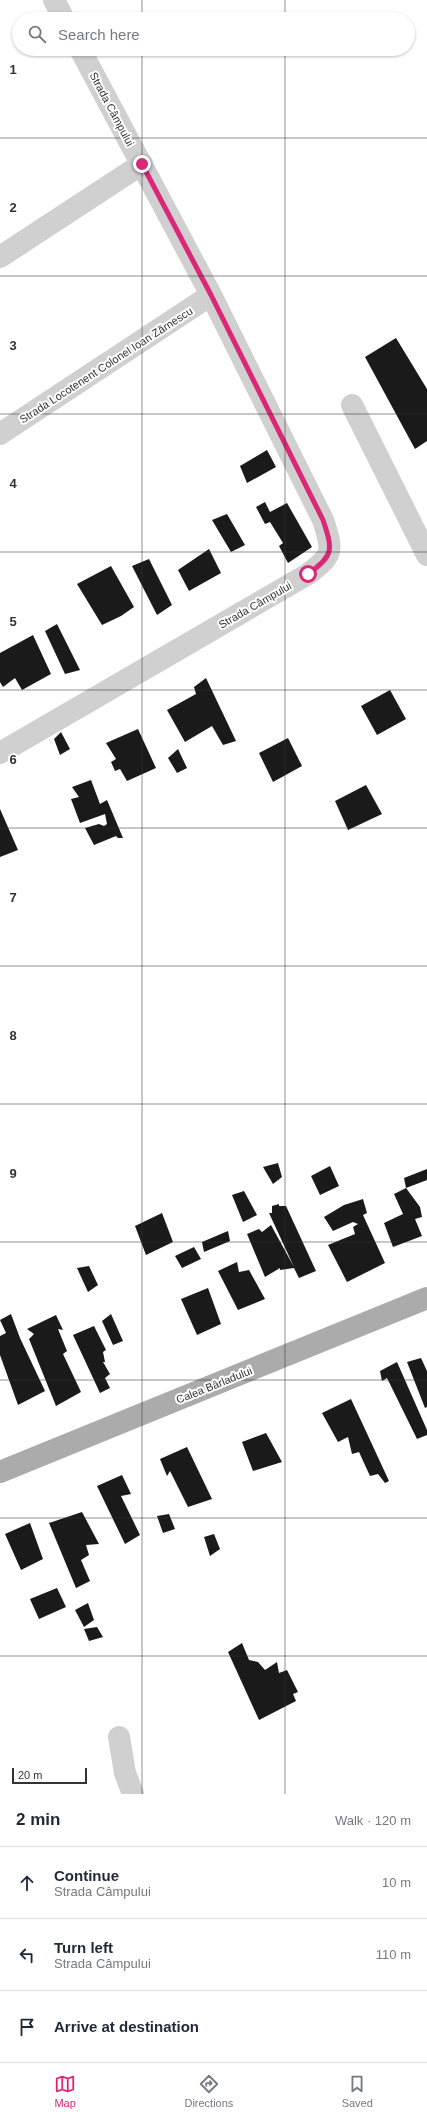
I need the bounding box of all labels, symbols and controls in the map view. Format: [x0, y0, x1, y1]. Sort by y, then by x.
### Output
search box [12, 12, 415, 56]
icon: search [26, 23, 48, 45]
text: Search here [58, 26, 140, 43]
text: 1 [9, 62, 17, 77]
street label: Strada Câmpului [87, 70, 137, 148]
route end [133, 155, 151, 173]
text: 2 [9, 200, 17, 215]
street label: Strada Locotenent Colonel Ioan Zărnescu [17, 305, 195, 425]
text: 3 [9, 338, 17, 353]
text: 4 [9, 476, 17, 491]
route start [299, 565, 317, 583]
street label: Strada Câmpului [217, 579, 293, 631]
text: 5 [9, 614, 17, 629]
text: 6 [9, 752, 17, 767]
text: 7 [9, 890, 17, 905]
text: 8 [9, 1028, 17, 1043]
text: 9 [9, 1166, 17, 1181]
street label: Calea Bârladului [174, 1364, 254, 1406]
scale bar [12, 1766, 87, 1785]
text: 20 m [18, 1769, 42, 1781]
text: 2 min [16, 1810, 60, 1829]
text: Walk · 120 m [335, 1813, 411, 1828]
text: Continue [54, 1867, 119, 1884]
icon: ahead [16, 1872, 38, 1894]
text: 10 m [382, 1875, 411, 1890]
text: Strada Câmpului [54, 1884, 151, 1899]
text: Turn left [54, 1939, 113, 1956]
icon: left [16, 1944, 38, 1966]
text: 110 m [376, 1947, 411, 1962]
text: Strada Câmpului [54, 1956, 151, 1971]
icon: arrive [16, 2016, 38, 2038]
text: Arrive at destination [54, 2018, 199, 2035]
tab: Map [54, 2073, 76, 2109]
tab: Directions [184, 2073, 233, 2109]
tab: Saved [342, 2073, 373, 2109]

